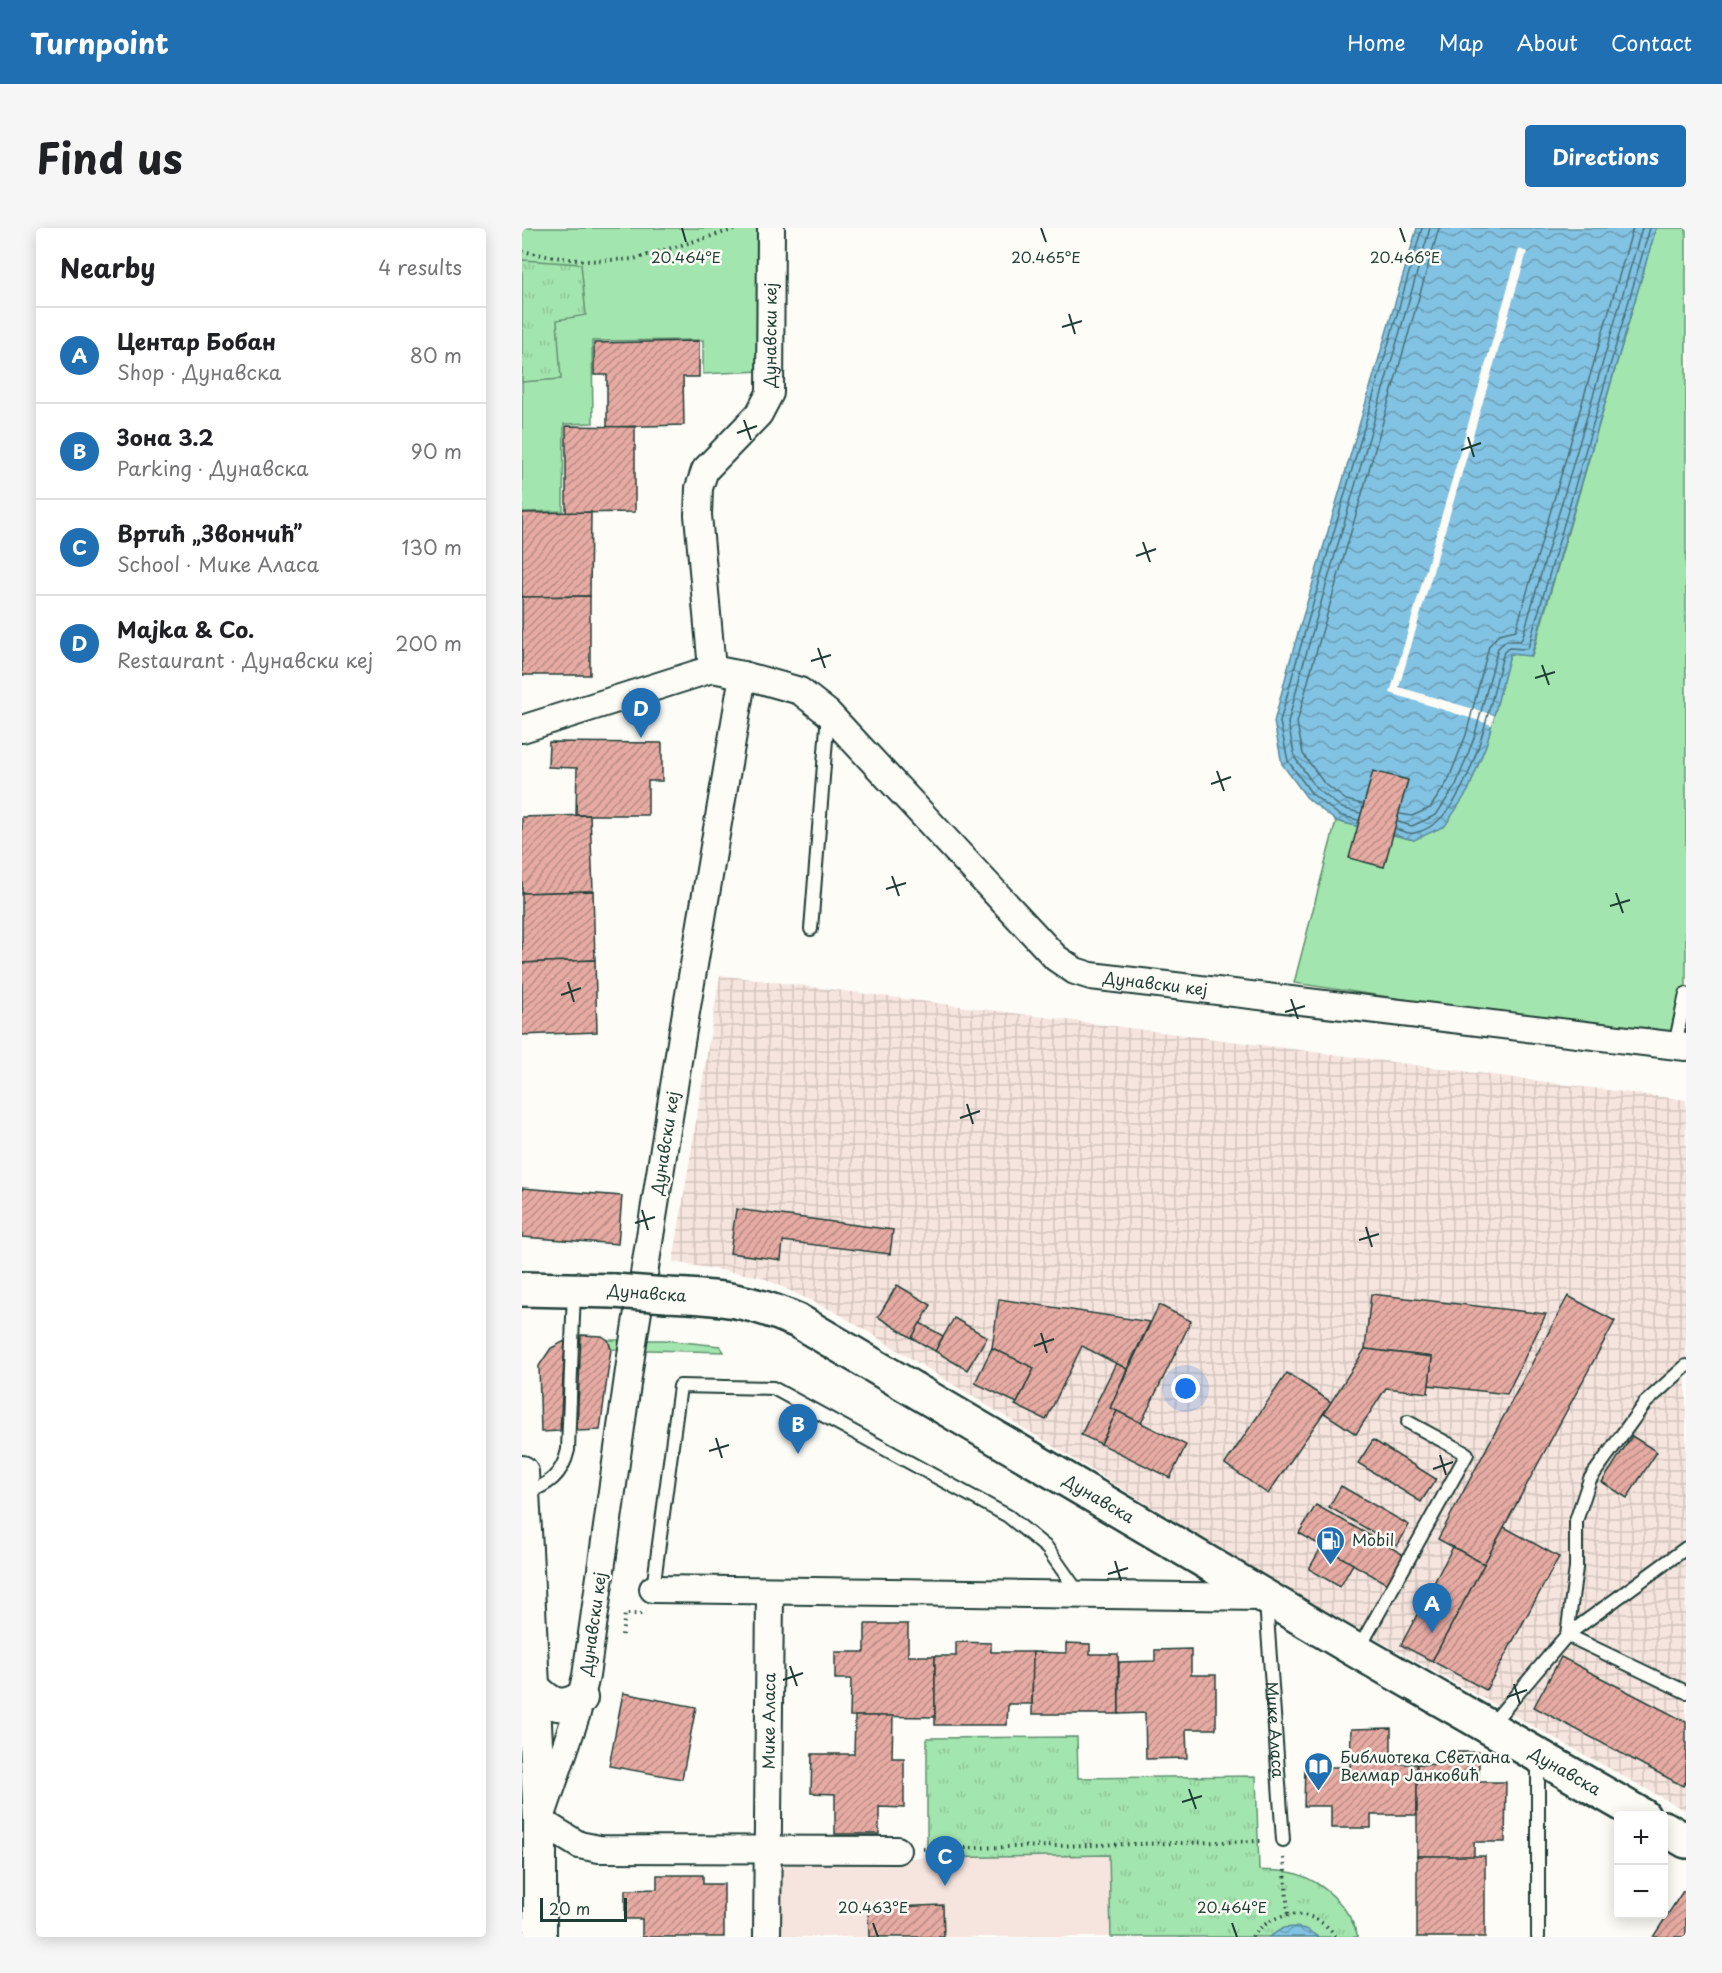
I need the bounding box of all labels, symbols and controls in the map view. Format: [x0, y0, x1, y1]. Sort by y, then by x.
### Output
text: Turnpoint [30, 21, 169, 64]
text: Home [1347, 26, 1406, 58]
text: Map [1439, 26, 1484, 58]
text: About [1517, 26, 1578, 58]
text: Contact [1611, 26, 1692, 58]
text: Find us [36, 125, 183, 188]
button: Directions [1525, 125, 1686, 187]
text: 20.464°E [651, 245, 721, 268]
text: 20.465°E [1011, 245, 1081, 268]
text: 20.466°E [1370, 245, 1440, 268]
text: Nearby [60, 248, 155, 287]
text: 4 results [378, 252, 462, 282]
street label: Дунавски кеј [757, 283, 782, 389]
text: Центар Бобан [117, 324, 276, 357]
text: A [72, 340, 87, 370]
text: 80 m [410, 340, 462, 370]
text: Shop · Дунавска [117, 357, 281, 387]
text: Зона 3.2 [117, 420, 214, 453]
text: B [73, 436, 86, 466]
text: 90 m [411, 436, 462, 466]
text: Parking · Дунавска [117, 453, 308, 483]
text: Вртић „Звончић” [117, 516, 302, 549]
text: C [72, 532, 87, 562]
text: 130 m [402, 532, 462, 562]
text: School · Мике Аласа [117, 549, 319, 579]
text: Majka & Co. [117, 612, 254, 645]
text: D [72, 628, 87, 658]
text: 200 m [395, 628, 462, 658]
text: Restaurant · Дунавски кеј [117, 645, 373, 675]
pin: D [622, 688, 660, 738]
street label: Дунавски кеј [1101, 964, 1209, 1001]
street label: Дунавски кеј [644, 1089, 684, 1197]
street label: Дунавска [606, 1277, 687, 1307]
your location [1171, 1374, 1200, 1403]
pin: B [778, 1404, 818, 1454]
street label: Дунавска [1059, 1467, 1139, 1528]
fuel station icon: Mobil [1315, 1524, 1347, 1566]
place label: Mobil [1352, 1527, 1394, 1551]
street label: Дунавски кеј [573, 1570, 611, 1678]
pin: A [1412, 1584, 1452, 1633]
street label: Мике Аласа [755, 1673, 780, 1769]
street label: Мике Аласа [1261, 1681, 1292, 1779]
street label: Дунавска [1525, 1740, 1606, 1800]
place label: Библиотека Светлана Велмар Јанковић [1340, 1744, 1510, 1786]
library icon: Библиотека Светлана Велмар Јанковић [1303, 1750, 1335, 1792]
map controls [1614, 1811, 1668, 1919]
button: + [1614, 1811, 1668, 1865]
pin: C [926, 1836, 964, 1886]
button: − [1614, 1865, 1668, 1919]
scale bar [540, 1895, 627, 1922]
text: 20.463°E [838, 1895, 908, 1918]
text: 20.464°E [1197, 1895, 1267, 1918]
text: 20 m [549, 1896, 590, 1920]

